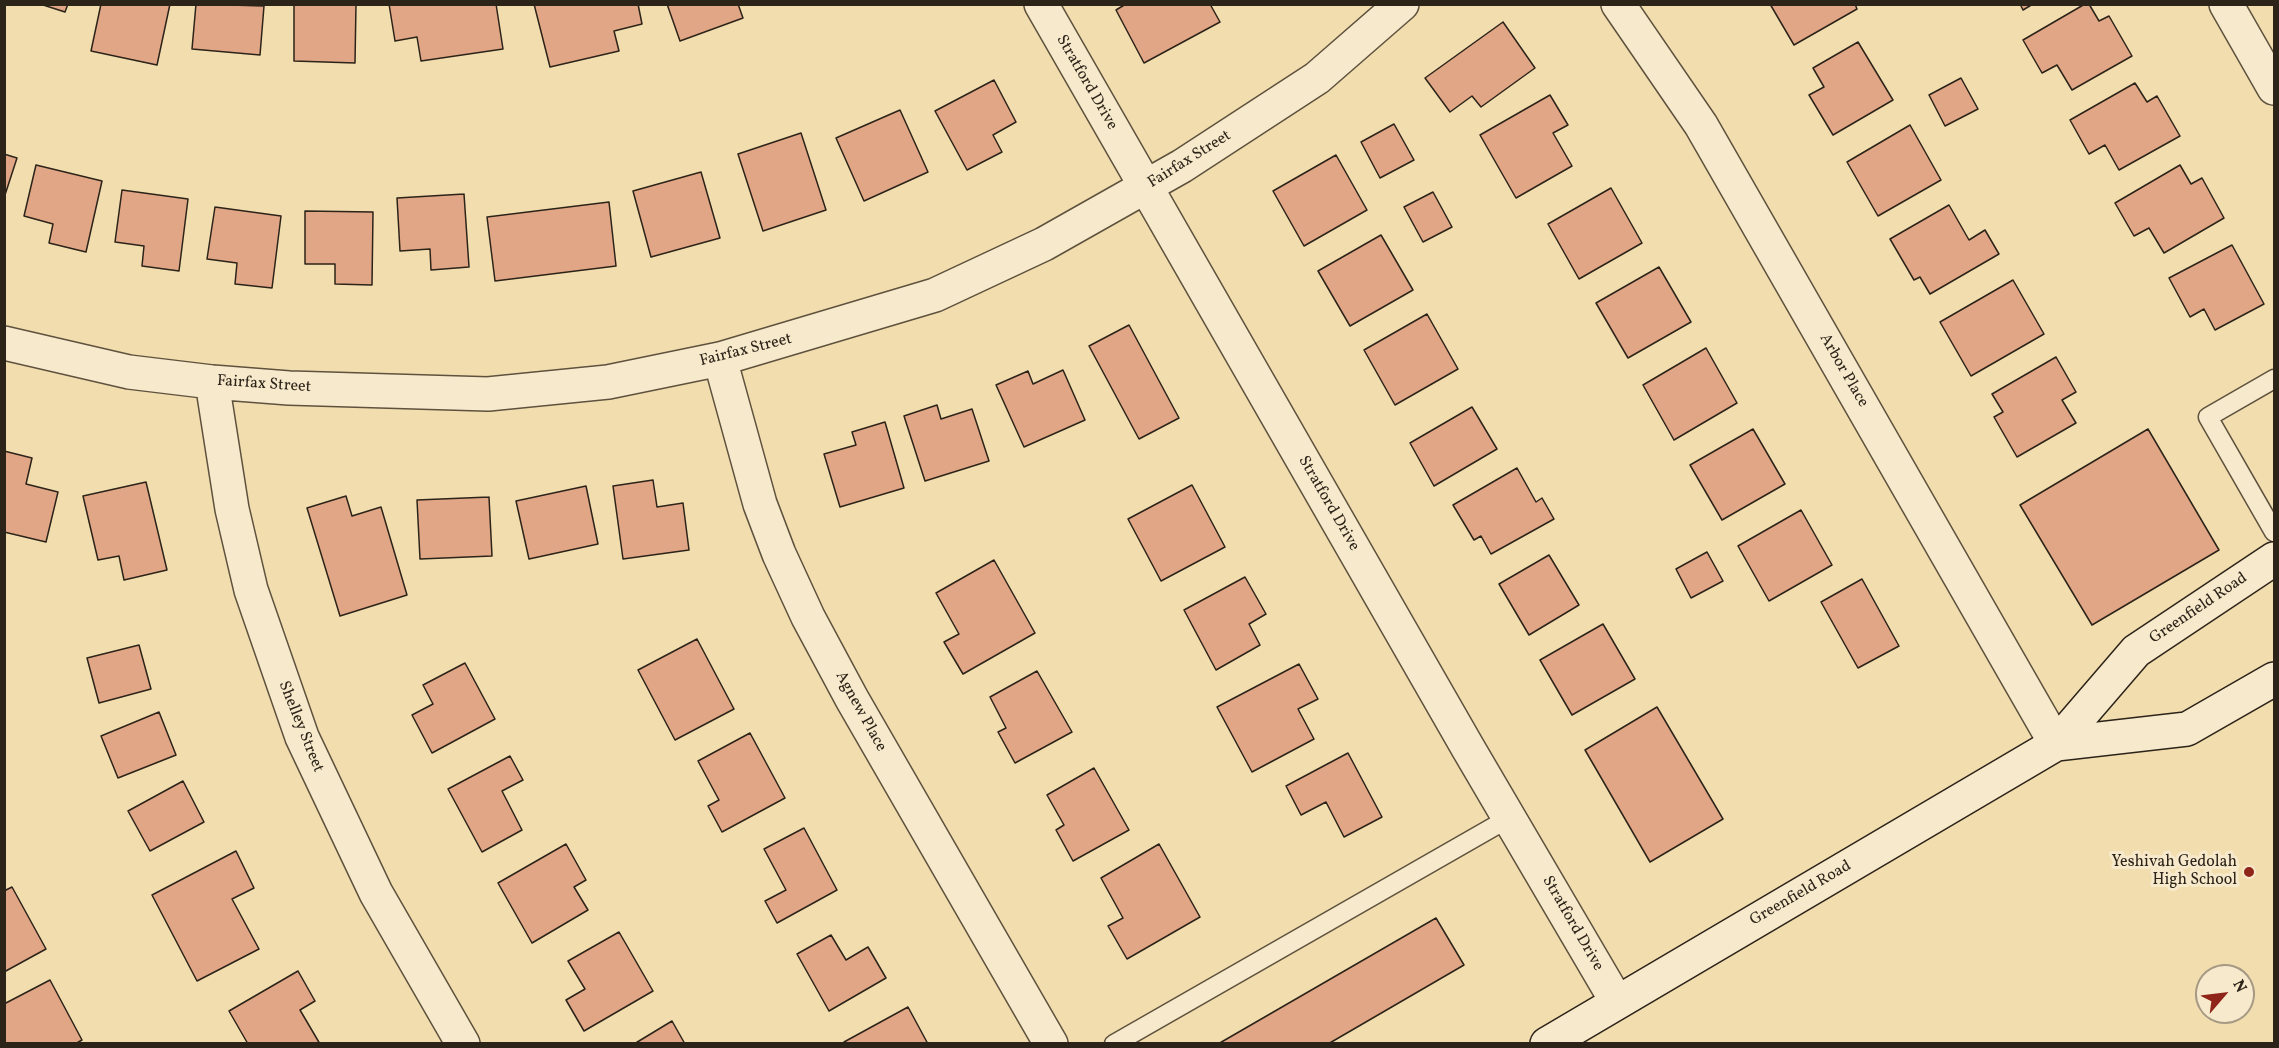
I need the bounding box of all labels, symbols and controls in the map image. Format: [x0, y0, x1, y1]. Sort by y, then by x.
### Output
street label: Stratford Drive [1051, 32, 1121, 134]
street label: Fairfax Street [1145, 127, 1235, 193]
street label: Fairfax Street [698, 330, 794, 372]
street label: Arbor Place [1814, 331, 1872, 411]
street label: Fairfax Street [216, 372, 312, 398]
street label: Stratford Drive [1293, 453, 1363, 555]
street label: Greenfield Road [2146, 569, 2252, 649]
street label: Agnew Place [830, 669, 890, 755]
street label: Shelley Street [273, 679, 327, 775]
place label: Yeshivah Gedolah High School [2111, 853, 2237, 891]
street label: Greenfield Road [1747, 857, 1855, 931]
marker: Yeshivah Gedolah High School [2242, 865, 2256, 879]
street label: Stratford Drive [1537, 873, 1607, 975]
north arrow [2195, 964, 2255, 1024]
text: N [2227, 976, 2252, 997]

